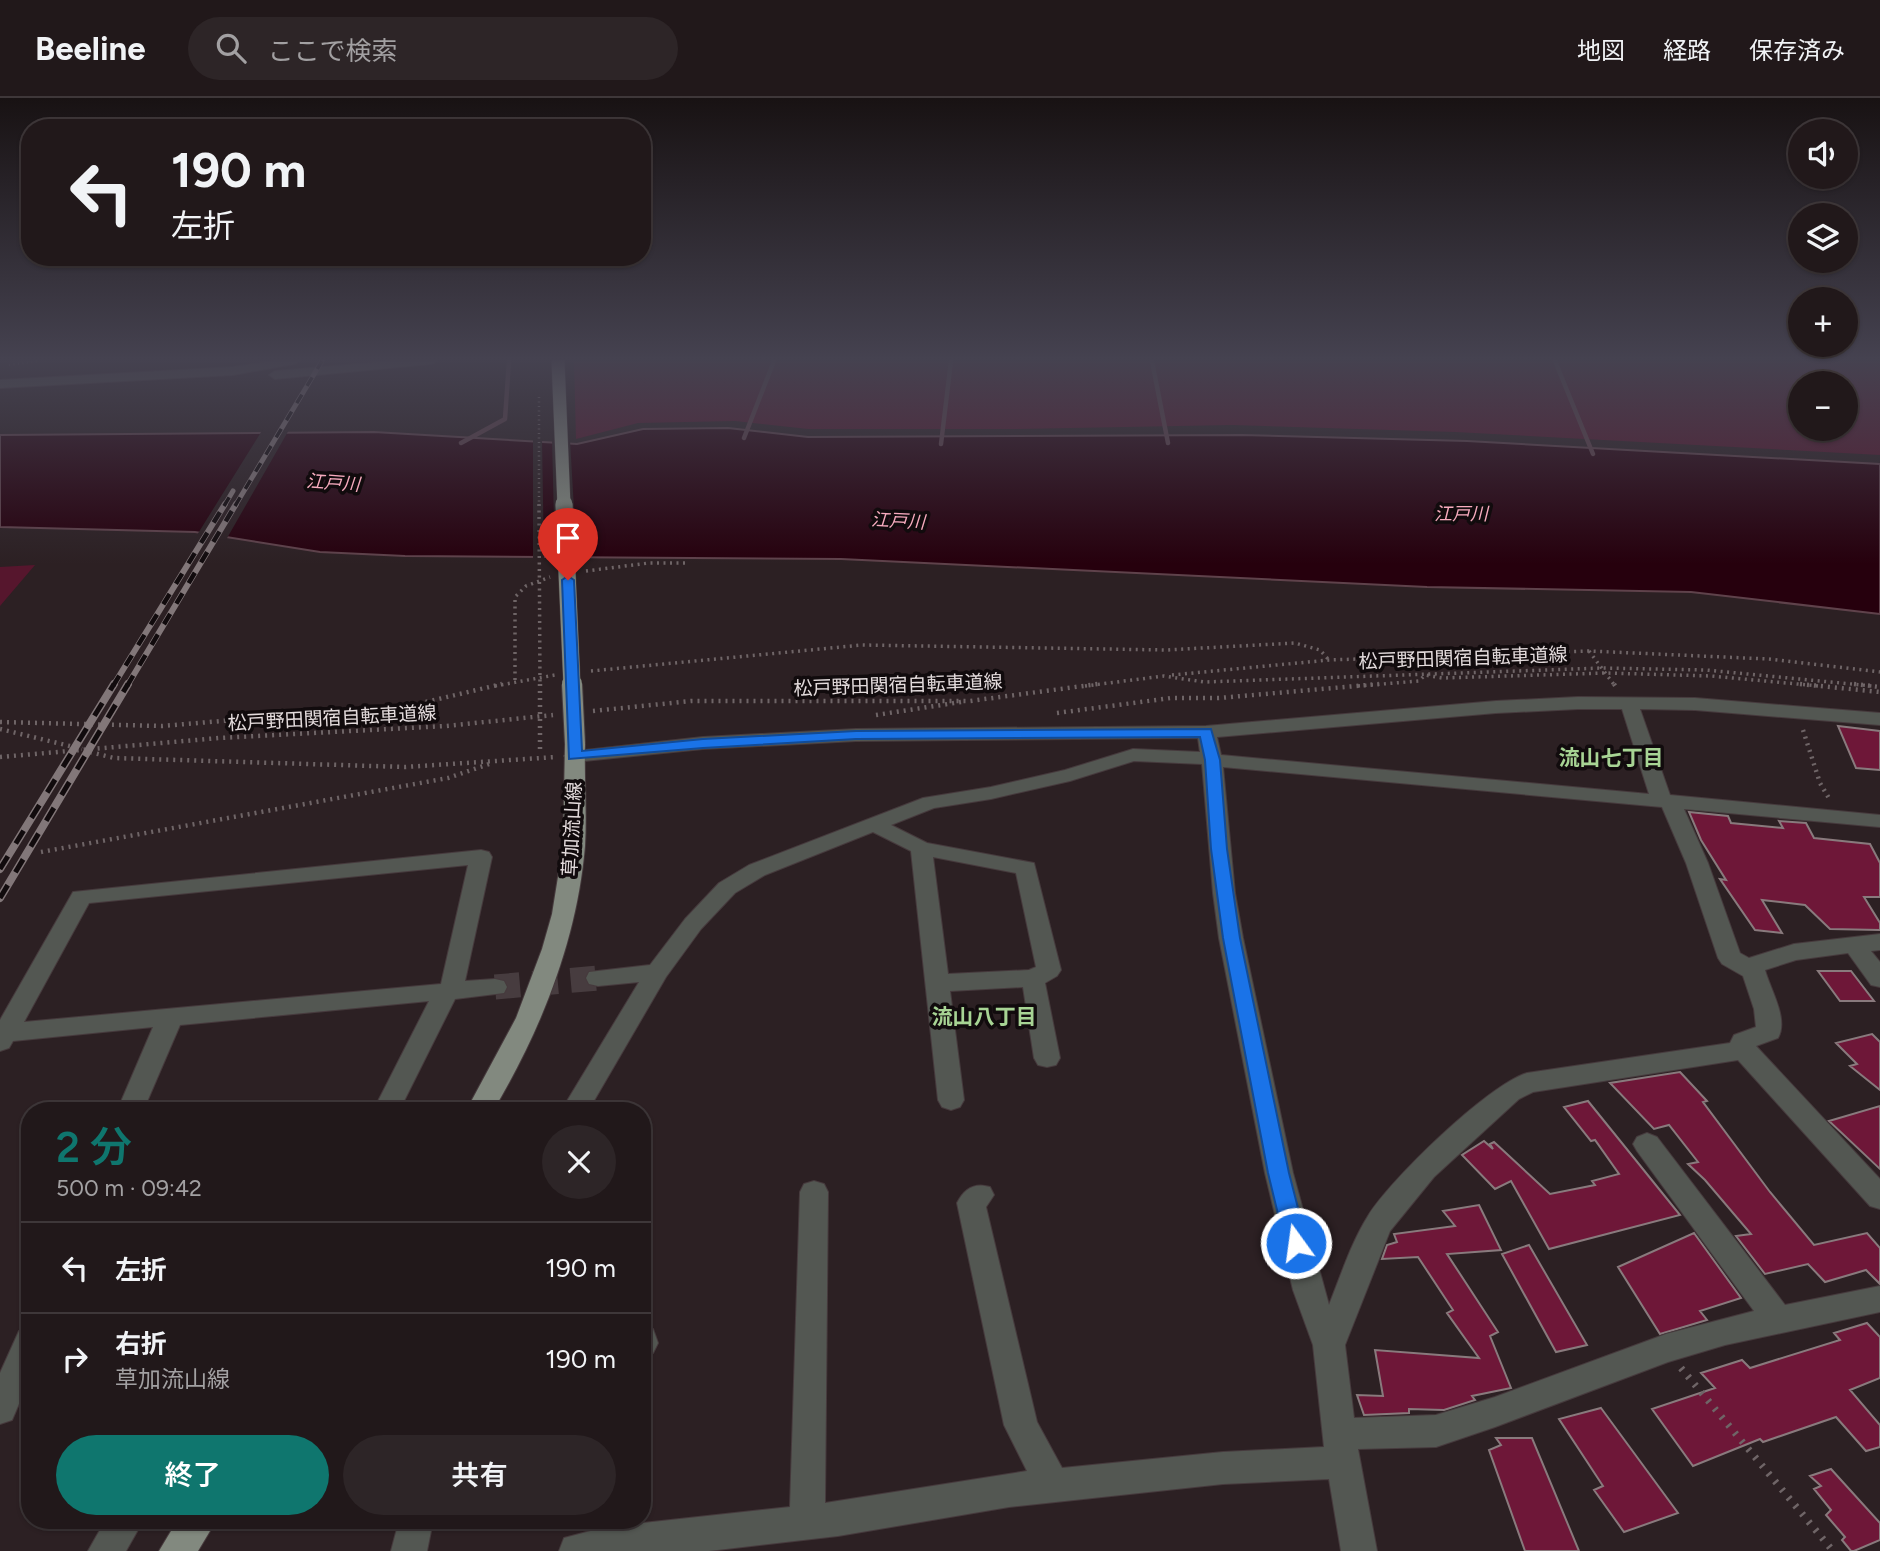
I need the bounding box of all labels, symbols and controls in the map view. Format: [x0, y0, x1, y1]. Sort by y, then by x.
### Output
search box [188, 17, 678, 80]
text: Beeline [35, 29, 146, 68]
icon: search [212, 29, 250, 67]
text: ここで検索 [268, 35, 398, 67]
text: 地図 [1577, 36, 1625, 65]
text: 経路 [1663, 36, 1711, 65]
text: 保存済み [1749, 36, 1845, 65]
map controls [1788, 119, 1858, 441]
button: sound [1788, 119, 1858, 189]
text: 190 m [171, 140, 306, 199]
icon: left [56, 147, 147, 238]
button: layers [1788, 203, 1858, 273]
text: 左折 [171, 207, 235, 245]
button: + [1788, 287, 1858, 357]
button: − [1788, 371, 1858, 441]
water label: 江戸川 [305, 470, 363, 496]
water label: 江戸川 [1434, 503, 1490, 525]
pin [538, 508, 598, 580]
water label: 江戸川 [870, 509, 928, 534]
icon: arrive [549, 519, 587, 557]
street label: 松戸野田関宿自転車道線 [1358, 643, 1568, 673]
street label: 松戸野田関宿自転車道線 [793, 670, 1003, 700]
street label: 松戸野田関宿自転車道線 [227, 701, 437, 735]
district label: 流山七丁目 [1559, 745, 1664, 770]
street label: 草加流山線 [558, 781, 586, 877]
district label: 流山八丁目 [932, 1004, 1037, 1029]
text: 2 分 [56, 1122, 132, 1173]
button: close [542, 1125, 616, 1199]
text: 500 m · 09:42 [56, 1174, 202, 1202]
position arrow [1259, 1206, 1333, 1280]
icon: left [56, 1249, 94, 1287]
text: 190 m [545, 1252, 616, 1284]
text: 左折 [115, 1254, 167, 1286]
text: 右折 [115, 1328, 167, 1360]
icon: right [56, 1340, 94, 1378]
text: 190 m [545, 1343, 616, 1375]
text: 草加流山線 [115, 1365, 230, 1393]
button: 終了 [56, 1435, 329, 1515]
button: 共有 [343, 1435, 616, 1515]

